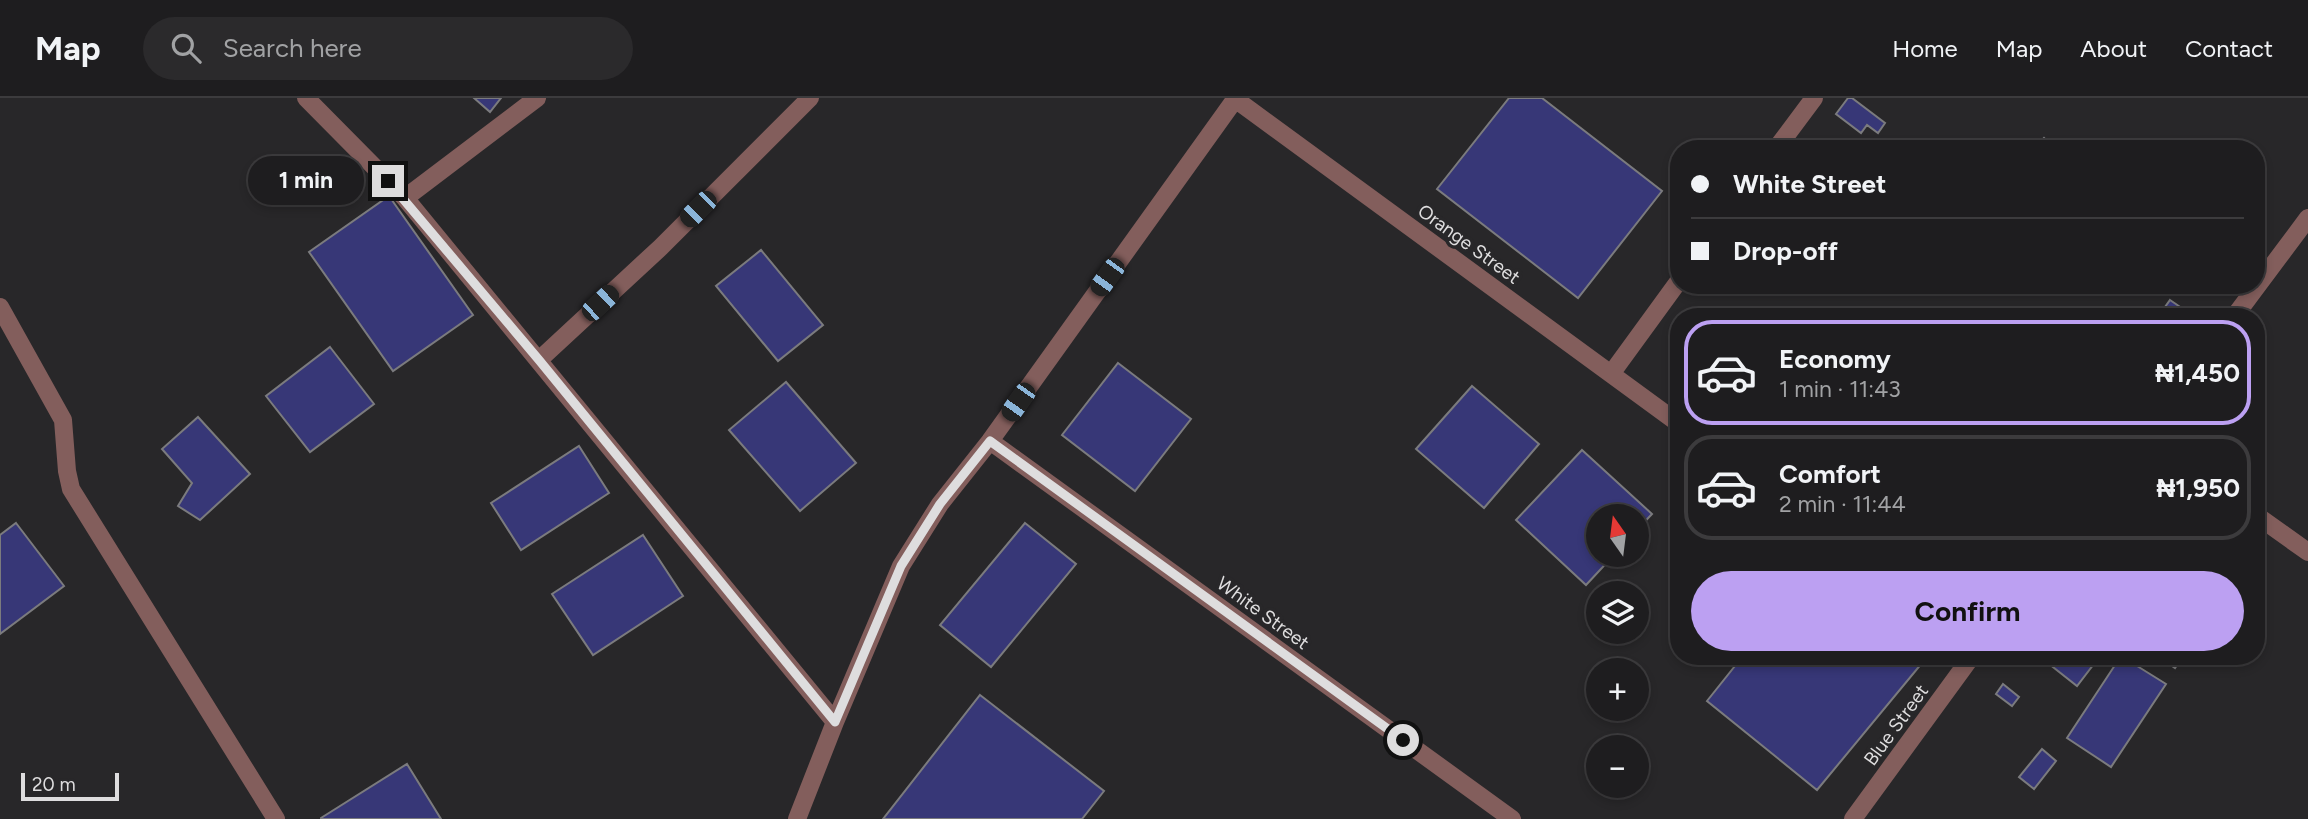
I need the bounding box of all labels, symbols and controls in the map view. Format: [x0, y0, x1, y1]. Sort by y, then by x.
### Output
search box [143, 17, 633, 80]
text: Map [35, 29, 101, 68]
icon: search [167, 29, 205, 67]
text: Search here [223, 32, 362, 64]
text: Home [1892, 34, 1958, 63]
text: Map [1996, 34, 2042, 63]
text: About [2080, 34, 2147, 63]
text: Contact [2185, 34, 2273, 63]
callout: 1 min [248, 156, 364, 206]
route end [372, 165, 404, 197]
text: 1 min [279, 166, 333, 194]
text: White Street [1733, 168, 1886, 200]
car [676, 187, 721, 231]
street label: Orange Street [1413, 199, 1525, 289]
text: Drop-off [1733, 235, 1838, 267]
car [1087, 254, 1128, 300]
car [578, 281, 623, 325]
icon: car [1695, 341, 1758, 404]
text: Economy [1779, 343, 1891, 375]
text: ₦1,450 [2155, 357, 2240, 389]
text: 1 min · 11:43 [1779, 375, 1901, 403]
car [998, 379, 1039, 425]
icon: car [1695, 456, 1758, 519]
text: Comfort [1779, 458, 1881, 490]
text: ₦1,950 [2157, 472, 2240, 504]
text: 2 min · 11:44 [1779, 490, 1906, 518]
north arrow [1586, 504, 1648, 567]
map controls [1586, 504, 1649, 798]
button: Confirm [1691, 571, 2244, 651]
street label: White Street [1212, 572, 1314, 654]
button: layers [1586, 581, 1649, 644]
button: + [1586, 658, 1649, 721]
street label: Blue Street [1859, 680, 1933, 770]
route start [1387, 724, 1419, 756]
button: − [1586, 735, 1649, 798]
scale bar [21, 770, 119, 802]
text: 20 m [32, 773, 76, 796]

